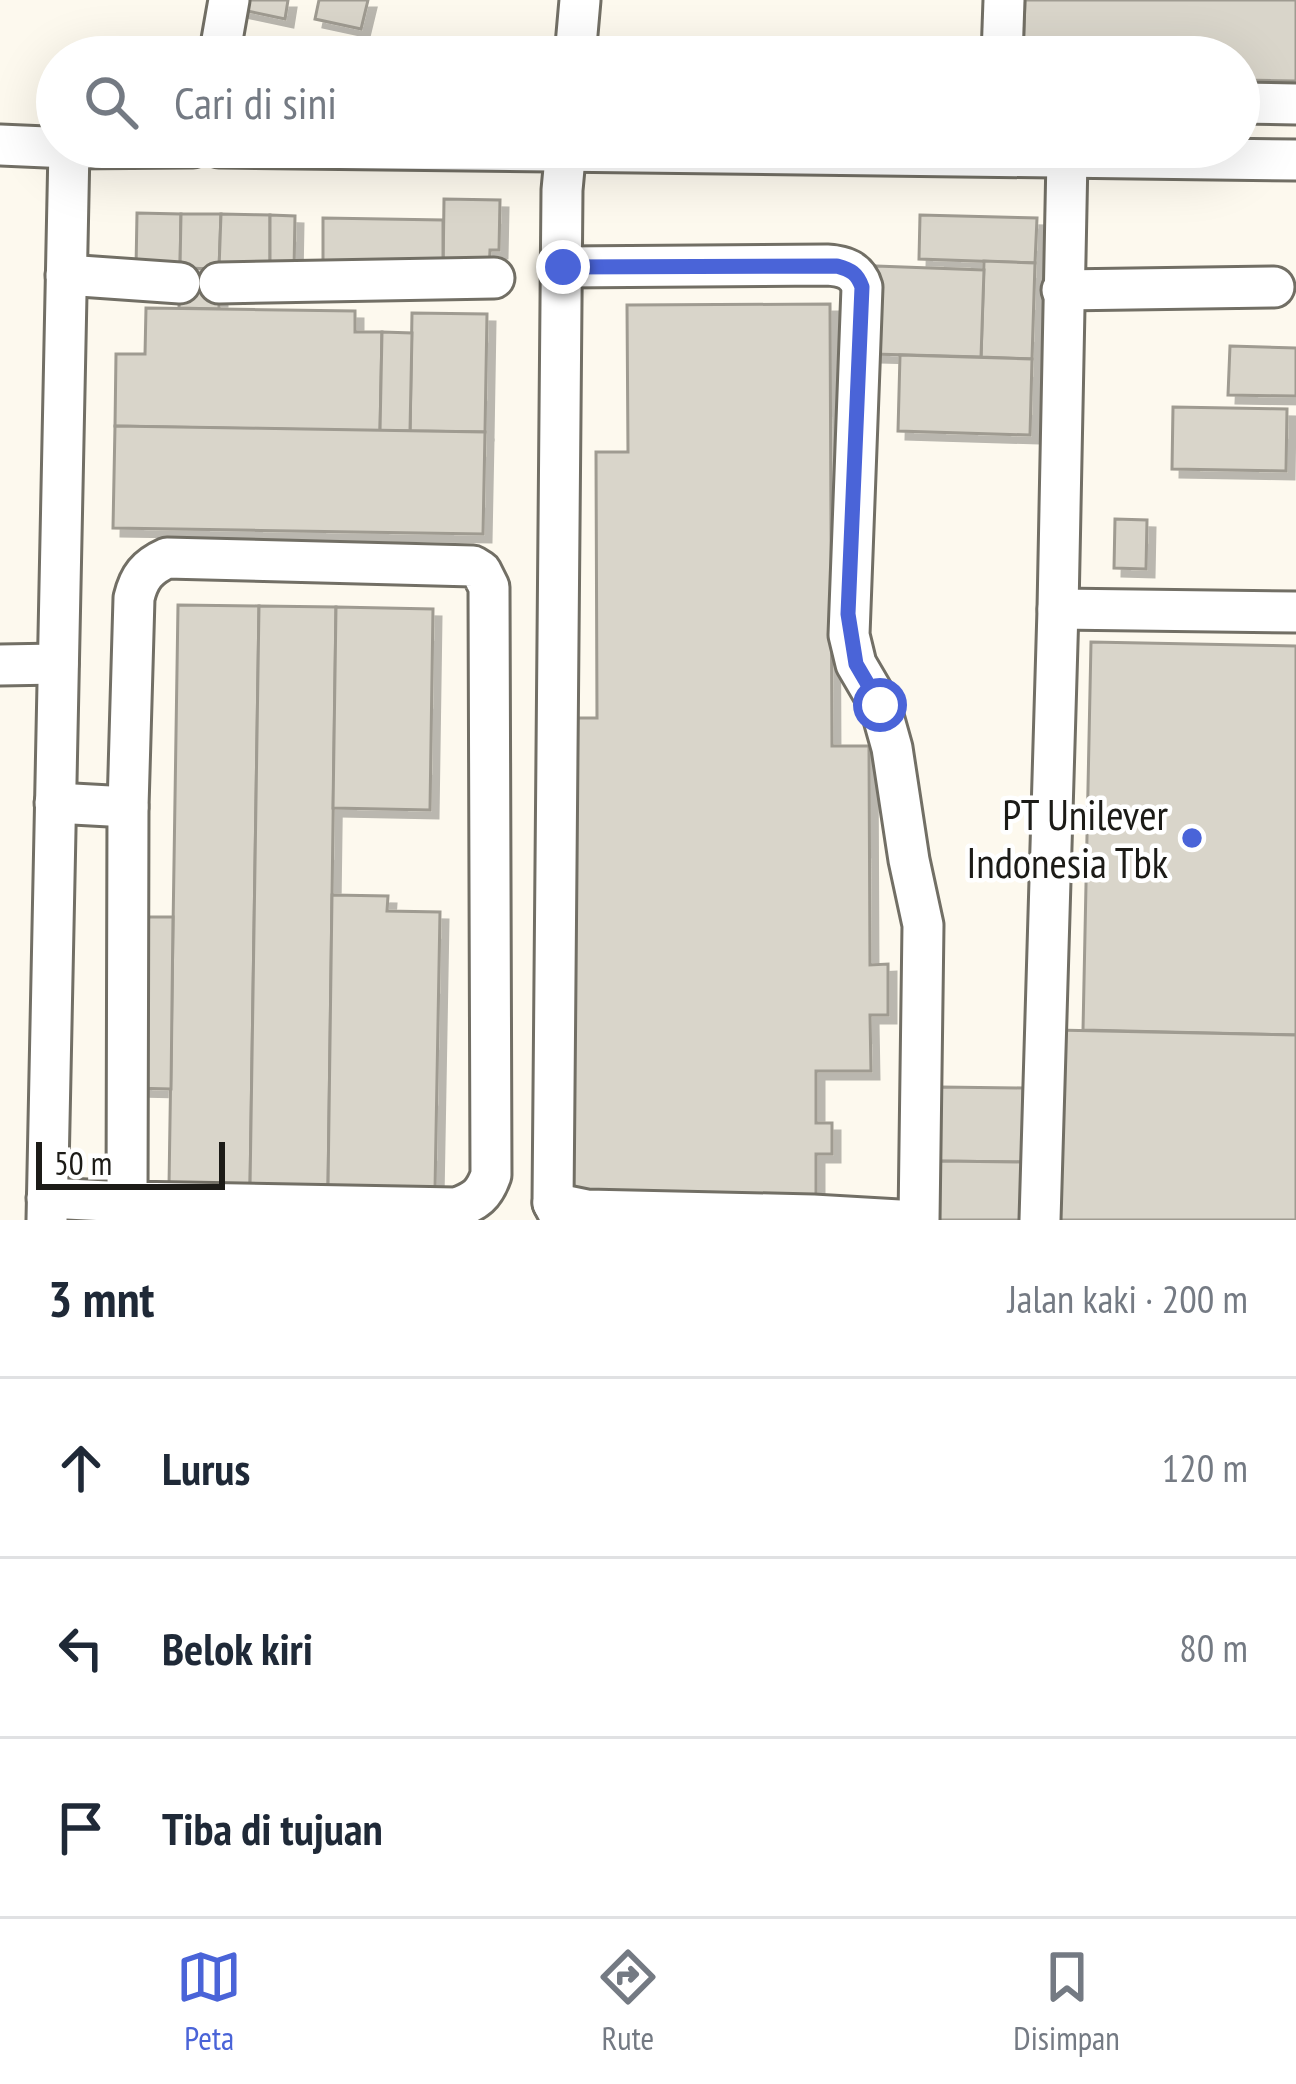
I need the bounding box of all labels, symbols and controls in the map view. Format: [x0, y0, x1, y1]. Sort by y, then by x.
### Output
search box [36, 36, 1260, 168]
icon: search [78, 69, 144, 135]
text: Cari di sini [174, 73, 337, 131]
route end [536, 240, 590, 294]
route start [853, 678, 907, 732]
place label: PT Unilever Indonesia Tbk [966, 787, 1168, 890]
marker: PT Unilever Indonesia Tbk [1179, 825, 1205, 851]
scale bar [36, 1136, 225, 1189]
text: 50 m [54, 1141, 112, 1184]
text: 3 mnt [48, 1265, 154, 1331]
text: Jalan kaki · 200 m [1007, 1273, 1248, 1324]
icon: ahead [48, 1435, 114, 1501]
text: Lurus [162, 1439, 250, 1497]
text: 120 m [1162, 1442, 1248, 1493]
icon: left [48, 1615, 114, 1681]
text: Belok kiri [162, 1619, 313, 1677]
text: 80 m [1179, 1622, 1248, 1673]
icon: arrive [48, 1795, 114, 1861]
text: Tiba di tujuan [162, 1799, 383, 1857]
tab: Peta [176, 1944, 242, 2059]
tab: Rute [595, 1944, 661, 2059]
tab: Disimpan [1013, 1944, 1120, 2059]

